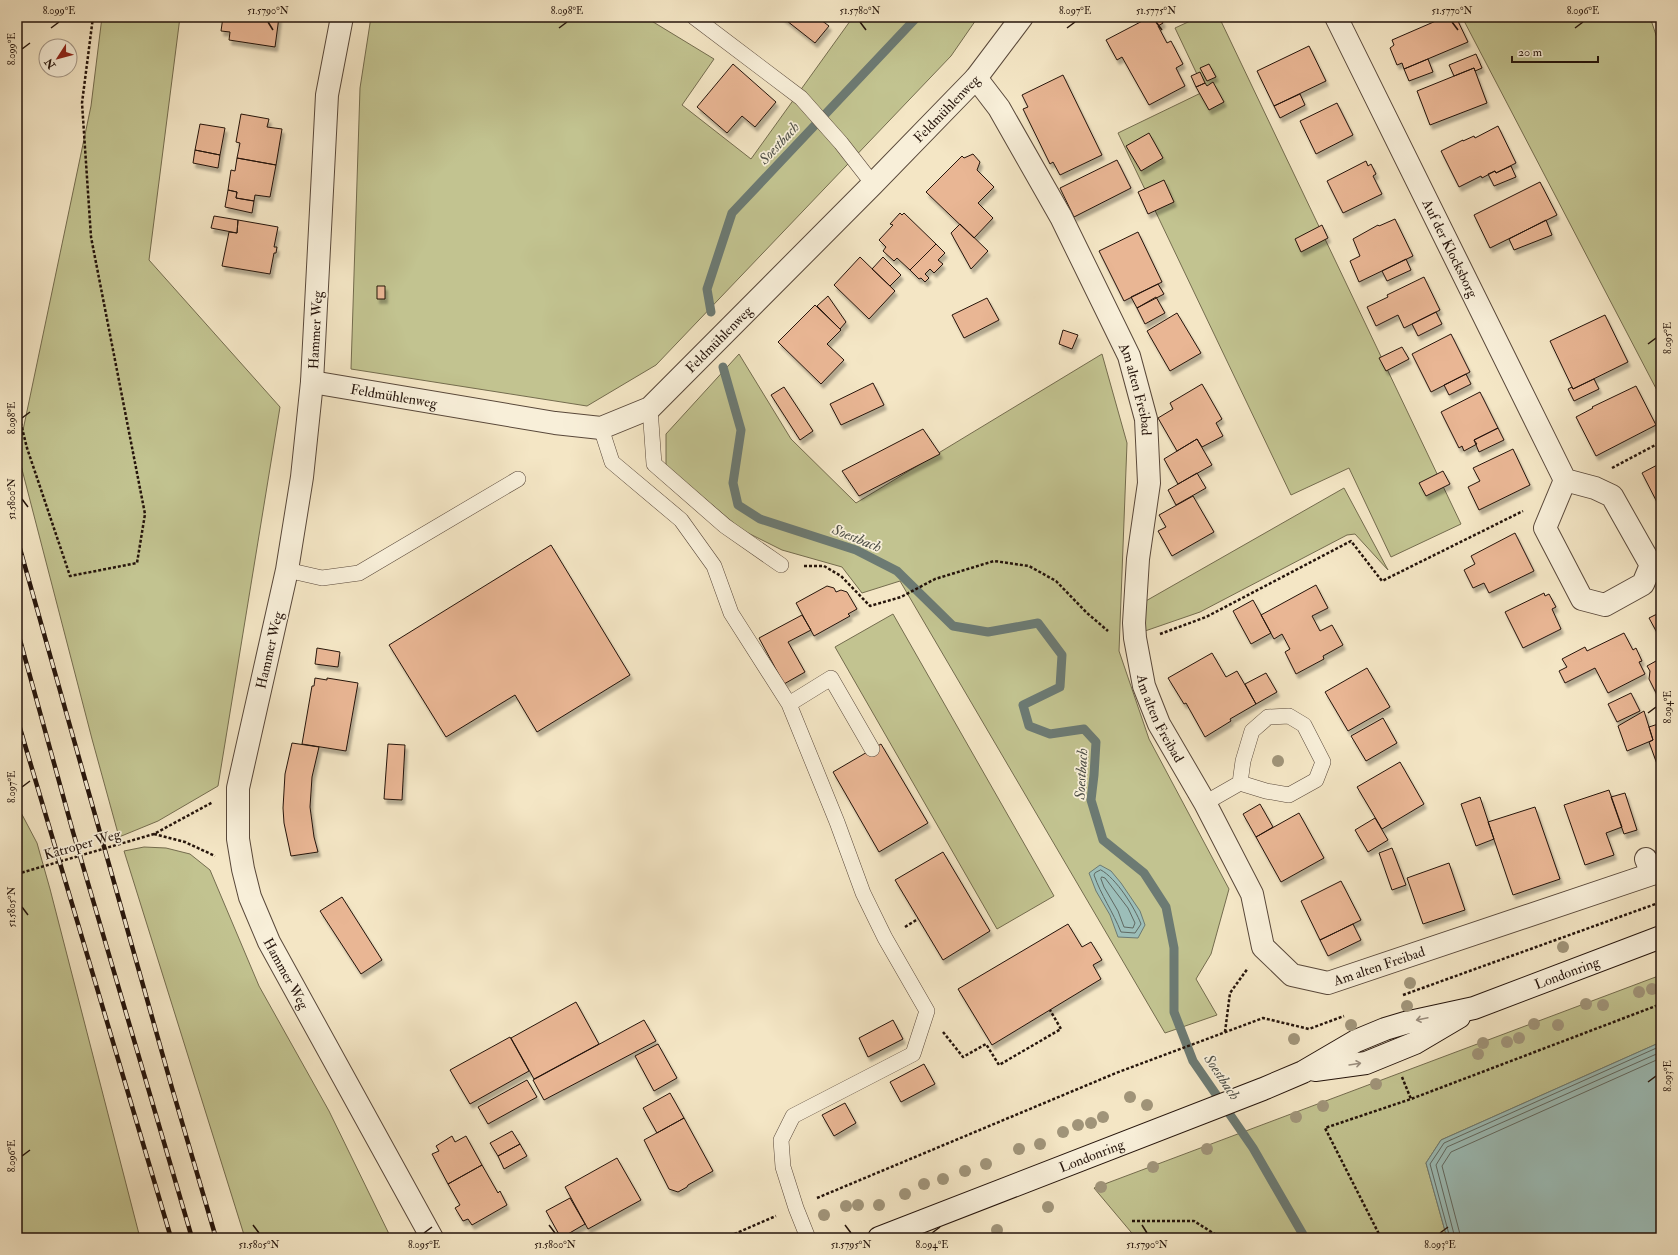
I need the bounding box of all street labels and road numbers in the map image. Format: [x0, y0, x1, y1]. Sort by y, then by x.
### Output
street label: Feldmühlenweg [910, 71, 984, 146]
street label: Auf der Klocksborg [1418, 196, 1482, 301]
street label: Hammer Weg [305, 289, 326, 370]
street label: Feldmühlenweg [682, 301, 757, 376]
street label: Am alten Freibad [1115, 339, 1155, 436]
street label: Feldmühlenweg [349, 381, 440, 412]
street label: Hammer Weg [252, 609, 287, 690]
street label: Am alten Freibad [1133, 672, 1187, 766]
street label: Katroper Weg [42, 825, 124, 864]
street label: Hammer Weg [259, 935, 313, 1013]
street label: Am alten Freibad [1330, 943, 1427, 990]
street label: Londonring [1532, 953, 1603, 993]
street label: Londonring [1057, 1135, 1128, 1176]

